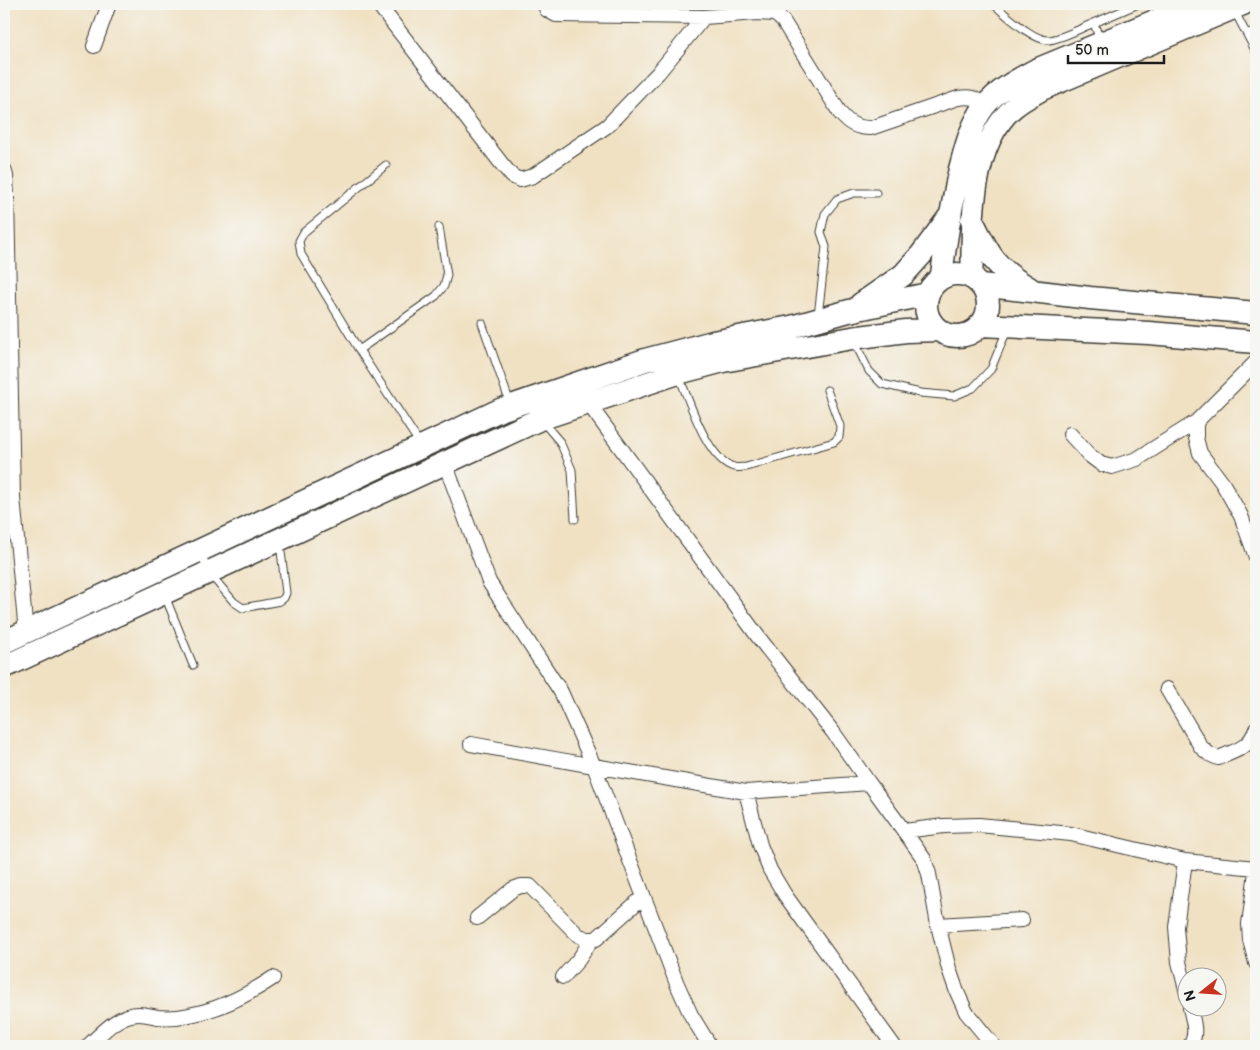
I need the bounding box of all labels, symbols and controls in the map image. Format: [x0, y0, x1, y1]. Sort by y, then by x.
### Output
scale bar [1068, 32, 1164, 64]
text: 50 m [1075, 41, 1109, 60]
north arrow [1178, 968, 1228, 1018]
text: N [1180, 988, 1200, 1003]

